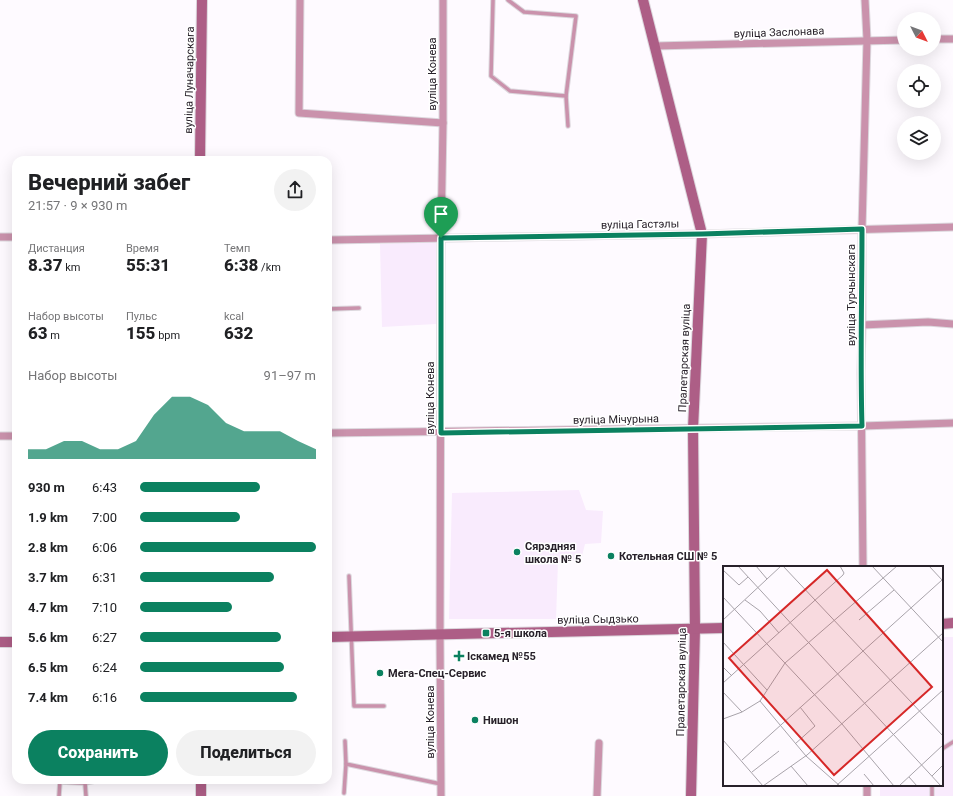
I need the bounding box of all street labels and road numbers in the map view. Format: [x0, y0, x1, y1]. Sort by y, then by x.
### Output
street label: вуліца Заслонава [733, 24, 825, 41]
street label: вуліца Луначарскага [182, 26, 197, 134]
street label: вуліца Конева [426, 37, 439, 111]
street label: вуліца Гастэлы [601, 217, 679, 232]
street label: вуліца Турчынскага [845, 244, 858, 346]
street label: Пралетарская вуліца [676, 303, 693, 413]
street label: вуліца Конева [424, 361, 437, 435]
street label: вуліца Мічурына [573, 412, 659, 427]
street label: вуліца Сыдзько [557, 612, 639, 627]
street label: Пралетарская вуліца [674, 628, 689, 736]
street label: вуліца Конева [424, 685, 437, 759]

